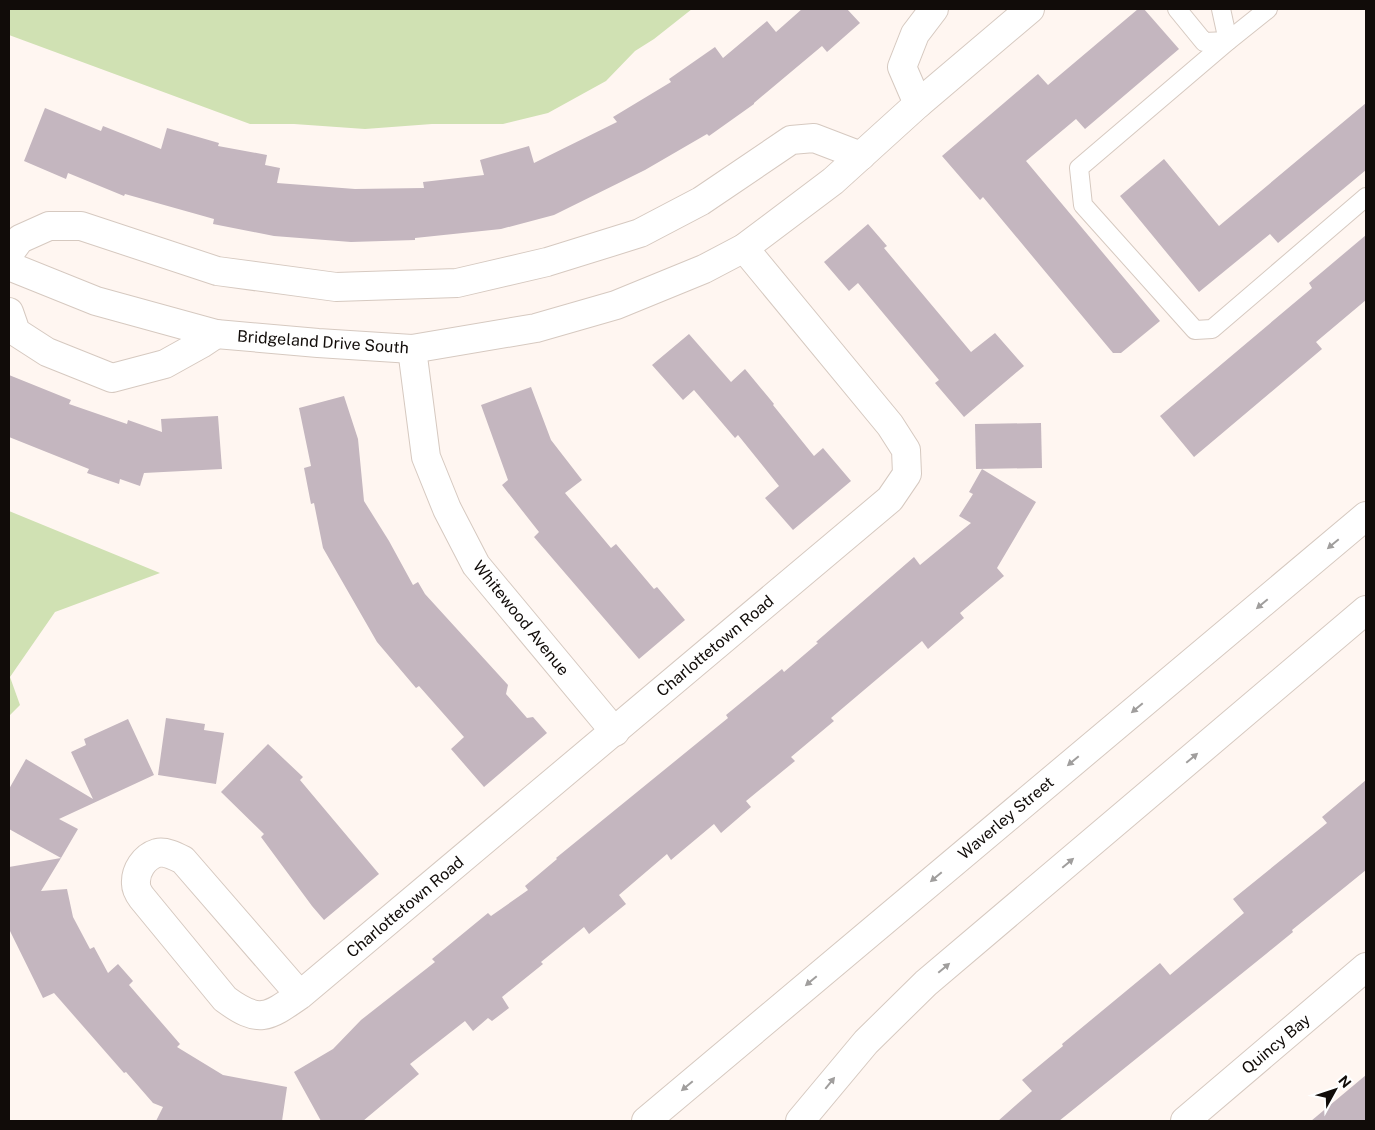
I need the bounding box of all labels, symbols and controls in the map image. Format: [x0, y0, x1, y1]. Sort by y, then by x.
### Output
street label: Bridgeland Drive South [237, 327, 409, 357]
one-way arrow [1327, 539, 1340, 550]
street label: Whitewood Avenue [469, 557, 573, 679]
street label: Charlottetown Road [653, 591, 777, 701]
one-way arrow [1256, 598, 1269, 609]
one-way arrow [1131, 702, 1144, 713]
one-way arrow [1185, 752, 1198, 763]
one-way arrow [1068, 755, 1080, 767]
street label: Waverley Street [954, 773, 1058, 863]
street label: Charlottetown Road [343, 852, 467, 962]
one-way arrow [1061, 857, 1074, 868]
one-way arrow [930, 871, 942, 882]
one-way arrow [937, 962, 950, 973]
one-way arrow [805, 976, 818, 987]
street label: Quincy Bay [1238, 1010, 1314, 1078]
north arrow [1310, 1065, 1360, 1115]
text: N [1335, 1072, 1355, 1091]
one-way arrow [825, 1077, 836, 1090]
one-way arrow [681, 1080, 693, 1091]

